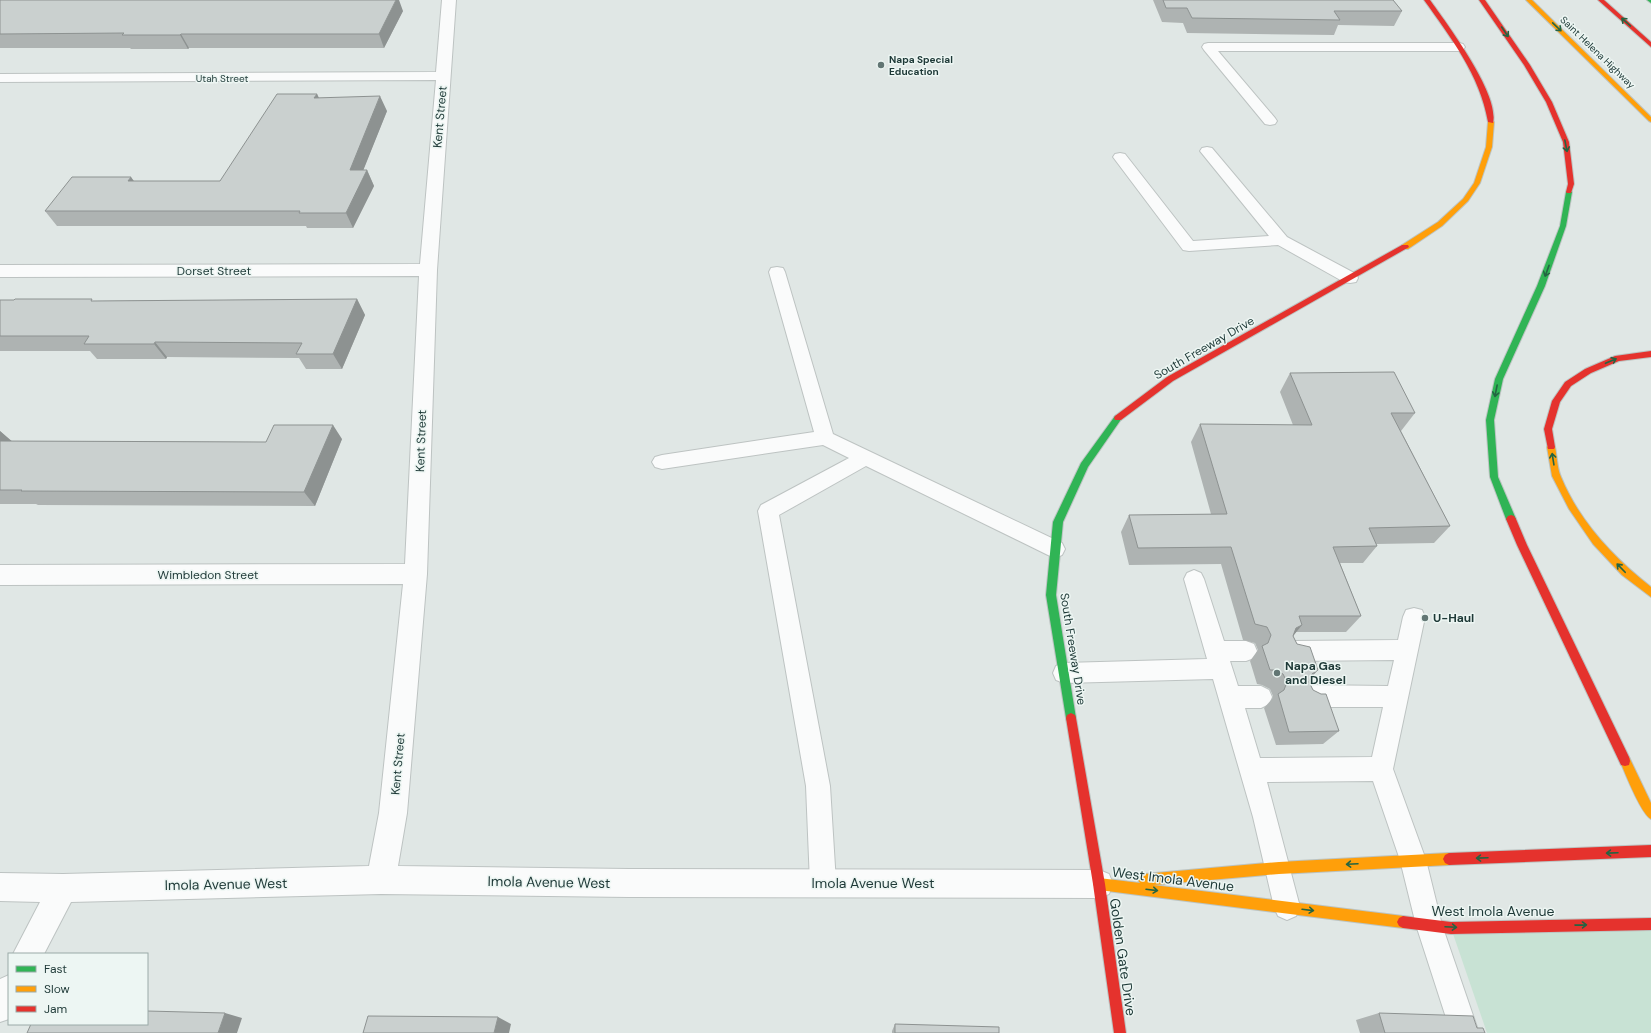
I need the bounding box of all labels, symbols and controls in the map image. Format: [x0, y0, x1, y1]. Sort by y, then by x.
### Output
street label: Saint Helena Highway [1558, 13, 1638, 92]
one-way arrow [1621, 18, 1631, 27]
one-way arrow [1552, 22, 1562, 32]
one-way arrow [1501, 26, 1509, 37]
place label: Napa Special Education [889, 53, 953, 78]
marker: Napa Special Education [876, 60, 886, 70]
street label: Utah Street [196, 72, 248, 85]
street label: Kent Street [429, 85, 451, 149]
one-way arrow [1562, 139, 1570, 152]
street label: Dorset Street [177, 263, 251, 279]
one-way arrow [1542, 265, 1550, 277]
street label: South Freeway Drive [1151, 313, 1257, 383]
one-way arrow [1605, 357, 1617, 364]
one-way arrow [1492, 384, 1500, 397]
street label: Kent Street [412, 409, 430, 472]
one-way arrow [1549, 453, 1557, 466]
one-way arrow [1616, 563, 1626, 573]
street label: Wimbledon Street [158, 567, 259, 583]
street label: South Freeway Drive [1056, 592, 1090, 706]
place label: U-Haul [1433, 610, 1474, 626]
marker: U-Haul [1420, 613, 1430, 623]
place label: Napa Gas and Diesel [1285, 658, 1346, 688]
marker: Napa Gas and Diesel [1272, 668, 1282, 678]
street label: Kent Street [387, 732, 409, 796]
one-way arrow [1606, 849, 1619, 857]
one-way arrow [1476, 854, 1489, 862]
one-way arrow [1346, 860, 1359, 867]
street label: West Imola Avenue [1111, 863, 1235, 895]
street label: Imola Avenue West [487, 872, 611, 892]
street label: Imola Avenue West [164, 874, 288, 894]
street label: Imola Avenue West [812, 874, 934, 892]
one-way arrow [1145, 887, 1158, 894]
street label: Golden Gate Drive [1106, 897, 1140, 1017]
street label: West Imola Avenue [1432, 902, 1554, 920]
one-way arrow [1302, 906, 1315, 914]
one-way arrow [1574, 921, 1587, 929]
one-way arrow [1444, 924, 1457, 931]
legend [8, 953, 148, 1025]
text: Fast [44, 961, 67, 977]
text: Slow [44, 981, 70, 997]
text: Jam [44, 1001, 67, 1017]

